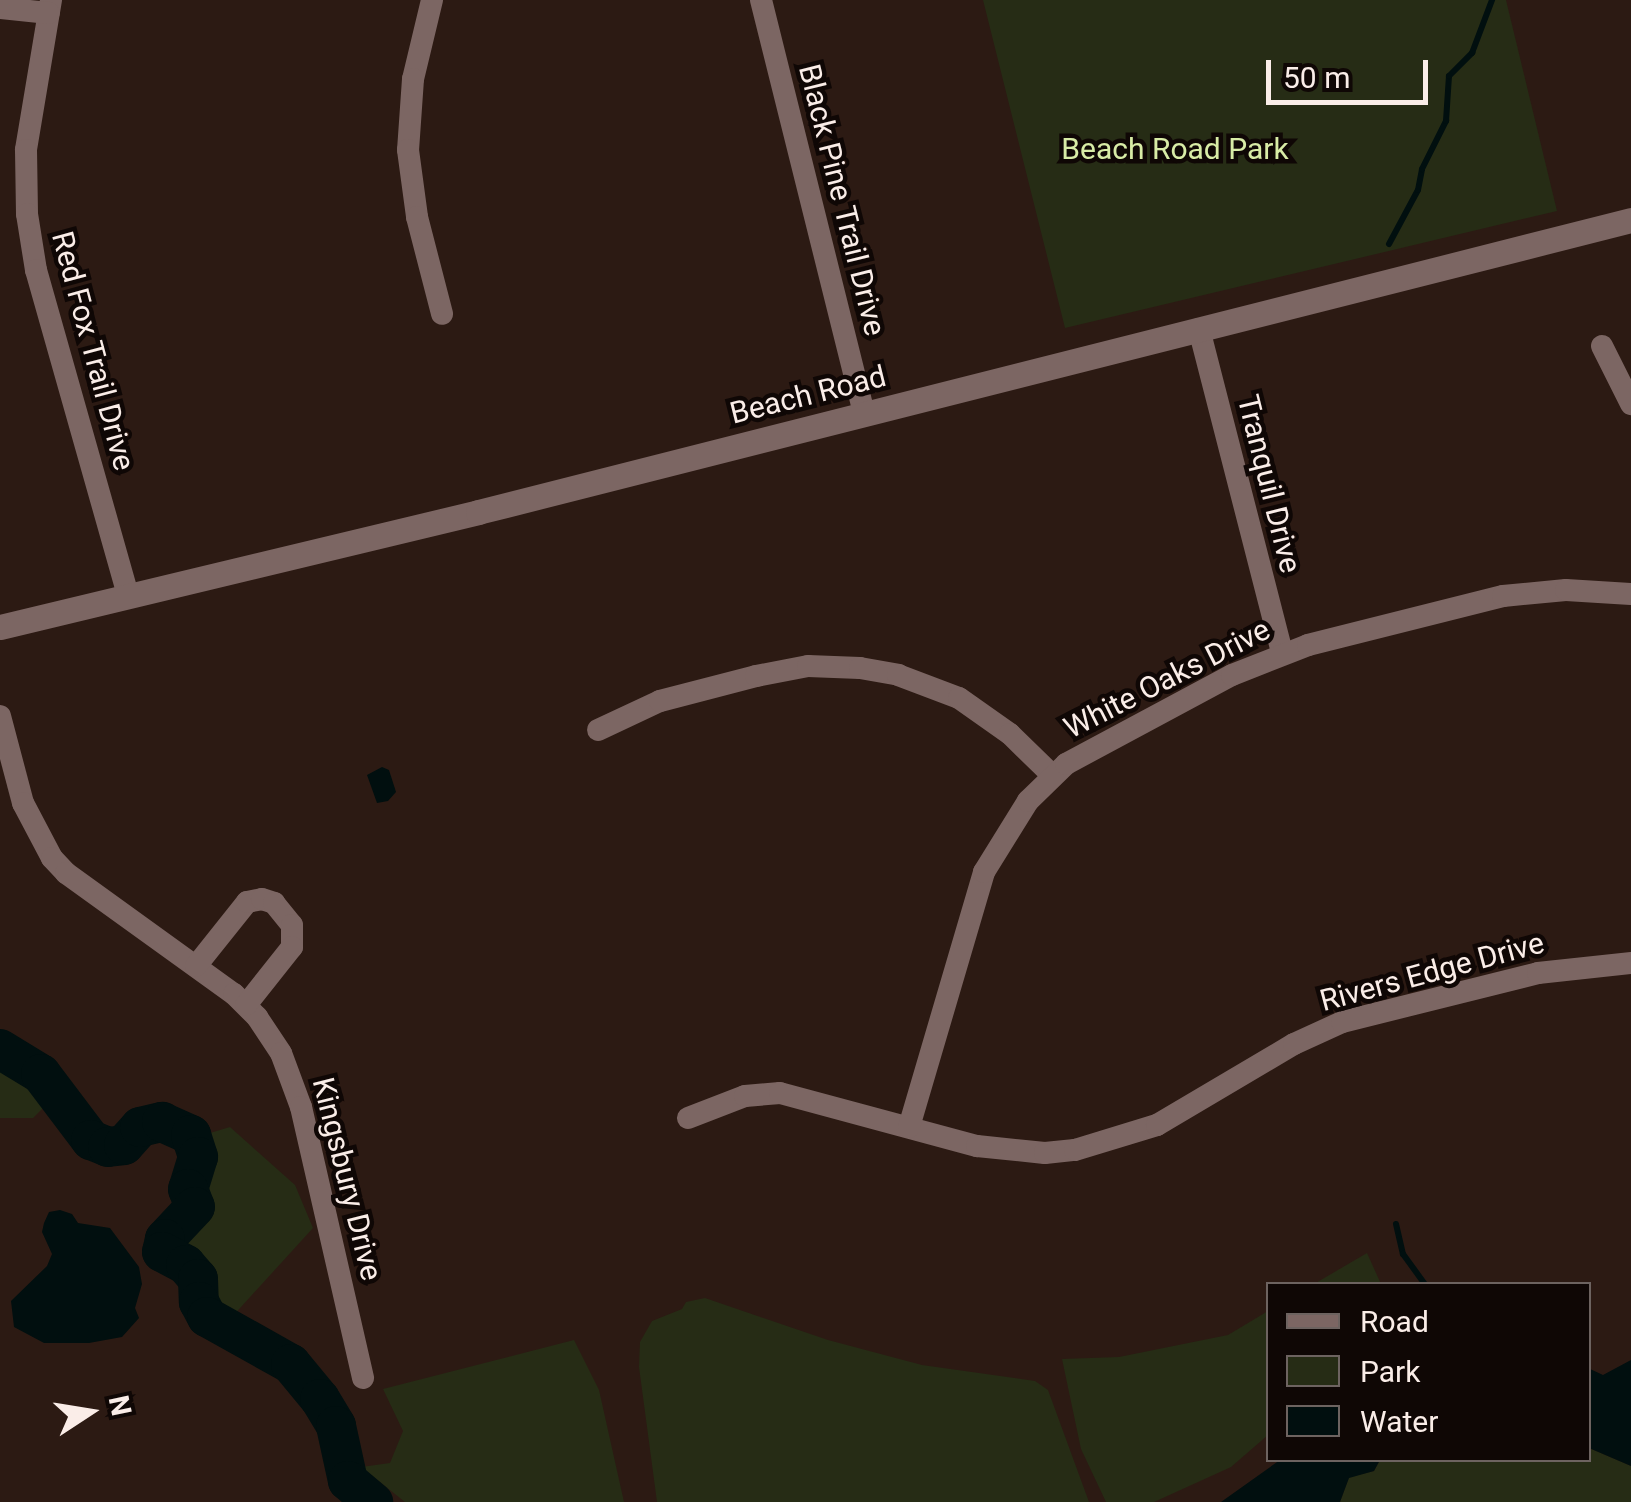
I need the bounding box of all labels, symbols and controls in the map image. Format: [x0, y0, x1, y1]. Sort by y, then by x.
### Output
scale bar [1271, 40, 1434, 102]
street label: Black Pine Trail Drive [791, 60, 893, 340]
text: 50 m [1283, 60, 1350, 95]
park label: Beach Road Park [1061, 131, 1289, 167]
street label: Red Fox Trail Drive [44, 227, 142, 475]
street label: Beach Road [726, 358, 890, 432]
street label: Tranquil Drive [1229, 391, 1309, 577]
street label: White Oaks Drive [1058, 612, 1276, 746]
street label: Rivers Edge Drive [1316, 925, 1548, 1019]
street label: Kingsbury Drive [304, 1074, 390, 1284]
legend [1266, 1282, 1591, 1462]
text: Road [1360, 1304, 1429, 1339]
text: Park [1360, 1354, 1420, 1389]
north arrow [40, 1362, 140, 1462]
text: N [102, 1393, 138, 1419]
text: Water [1360, 1404, 1438, 1439]

